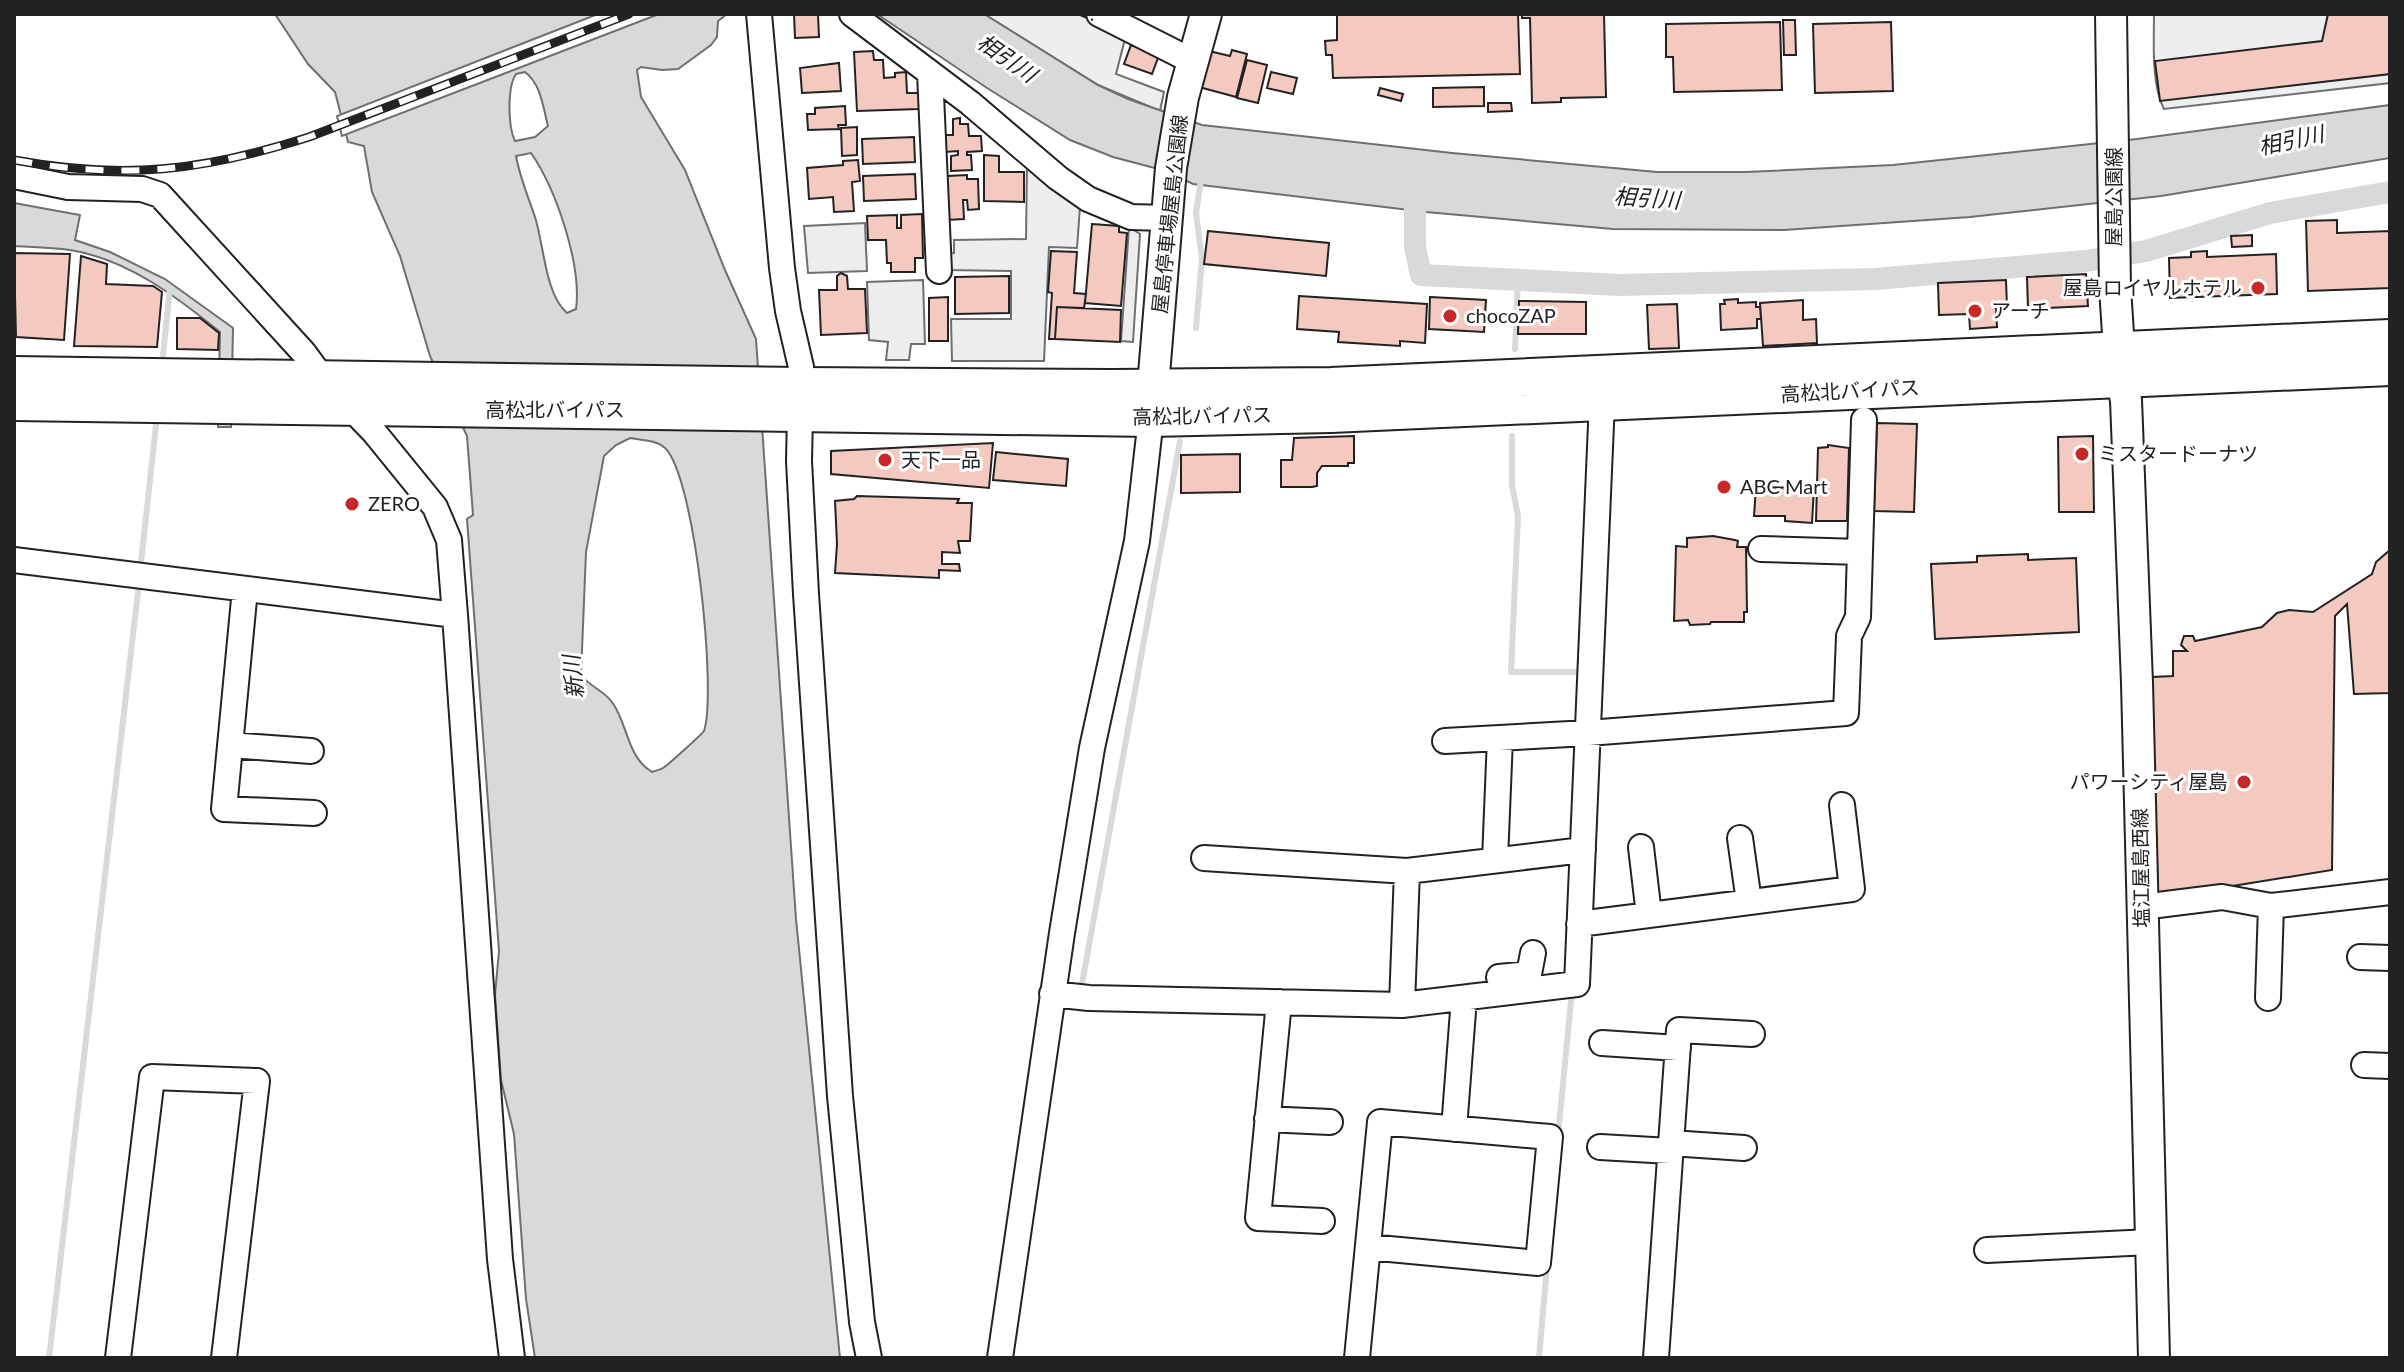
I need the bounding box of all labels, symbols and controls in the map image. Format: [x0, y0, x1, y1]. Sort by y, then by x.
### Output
water label: 相引川 [973, 28, 1044, 89]
street label: 屋島停車場屋島公園線 [1147, 113, 1191, 315]
water label: 相引川 [2256, 119, 2328, 160]
street label: 屋島公園線 [2101, 147, 2125, 247]
water label: 相引川 [1613, 182, 1683, 213]
place label: 屋島ロイヤルホテル [2063, 275, 2242, 299]
marker: 屋島ロイヤルホテル [2249, 279, 2267, 297]
place label: アーチ [1991, 298, 2050, 322]
marker: アーチ [1966, 302, 1984, 320]
place label: chocoZAP [1466, 303, 1556, 327]
marker: chocoZAP [1441, 307, 1459, 325]
street label: 高松北バイパス [1780, 374, 1920, 406]
street label: 高松北バイパス [485, 397, 625, 421]
street label: 高松北バイパス [1132, 402, 1272, 428]
place label: ミスタードーナツ [2098, 441, 2258, 465]
marker: ミスタードーナツ [2073, 445, 2091, 463]
place label: 天下一品 [901, 447, 981, 471]
marker: 天下一品 [876, 451, 894, 469]
place label: ABC Mart [1740, 474, 1828, 498]
marker: ABC Mart [1715, 478, 1733, 496]
place label: ZERO [368, 491, 420, 515]
marker: ZERO [343, 495, 361, 513]
water label: 新川 [557, 652, 588, 700]
place label: パワーシティ屋島 [2070, 769, 2228, 793]
marker: パワーシティ屋島 [2235, 773, 2253, 791]
street label: 塩江屋島西線 [2127, 808, 2153, 928]

